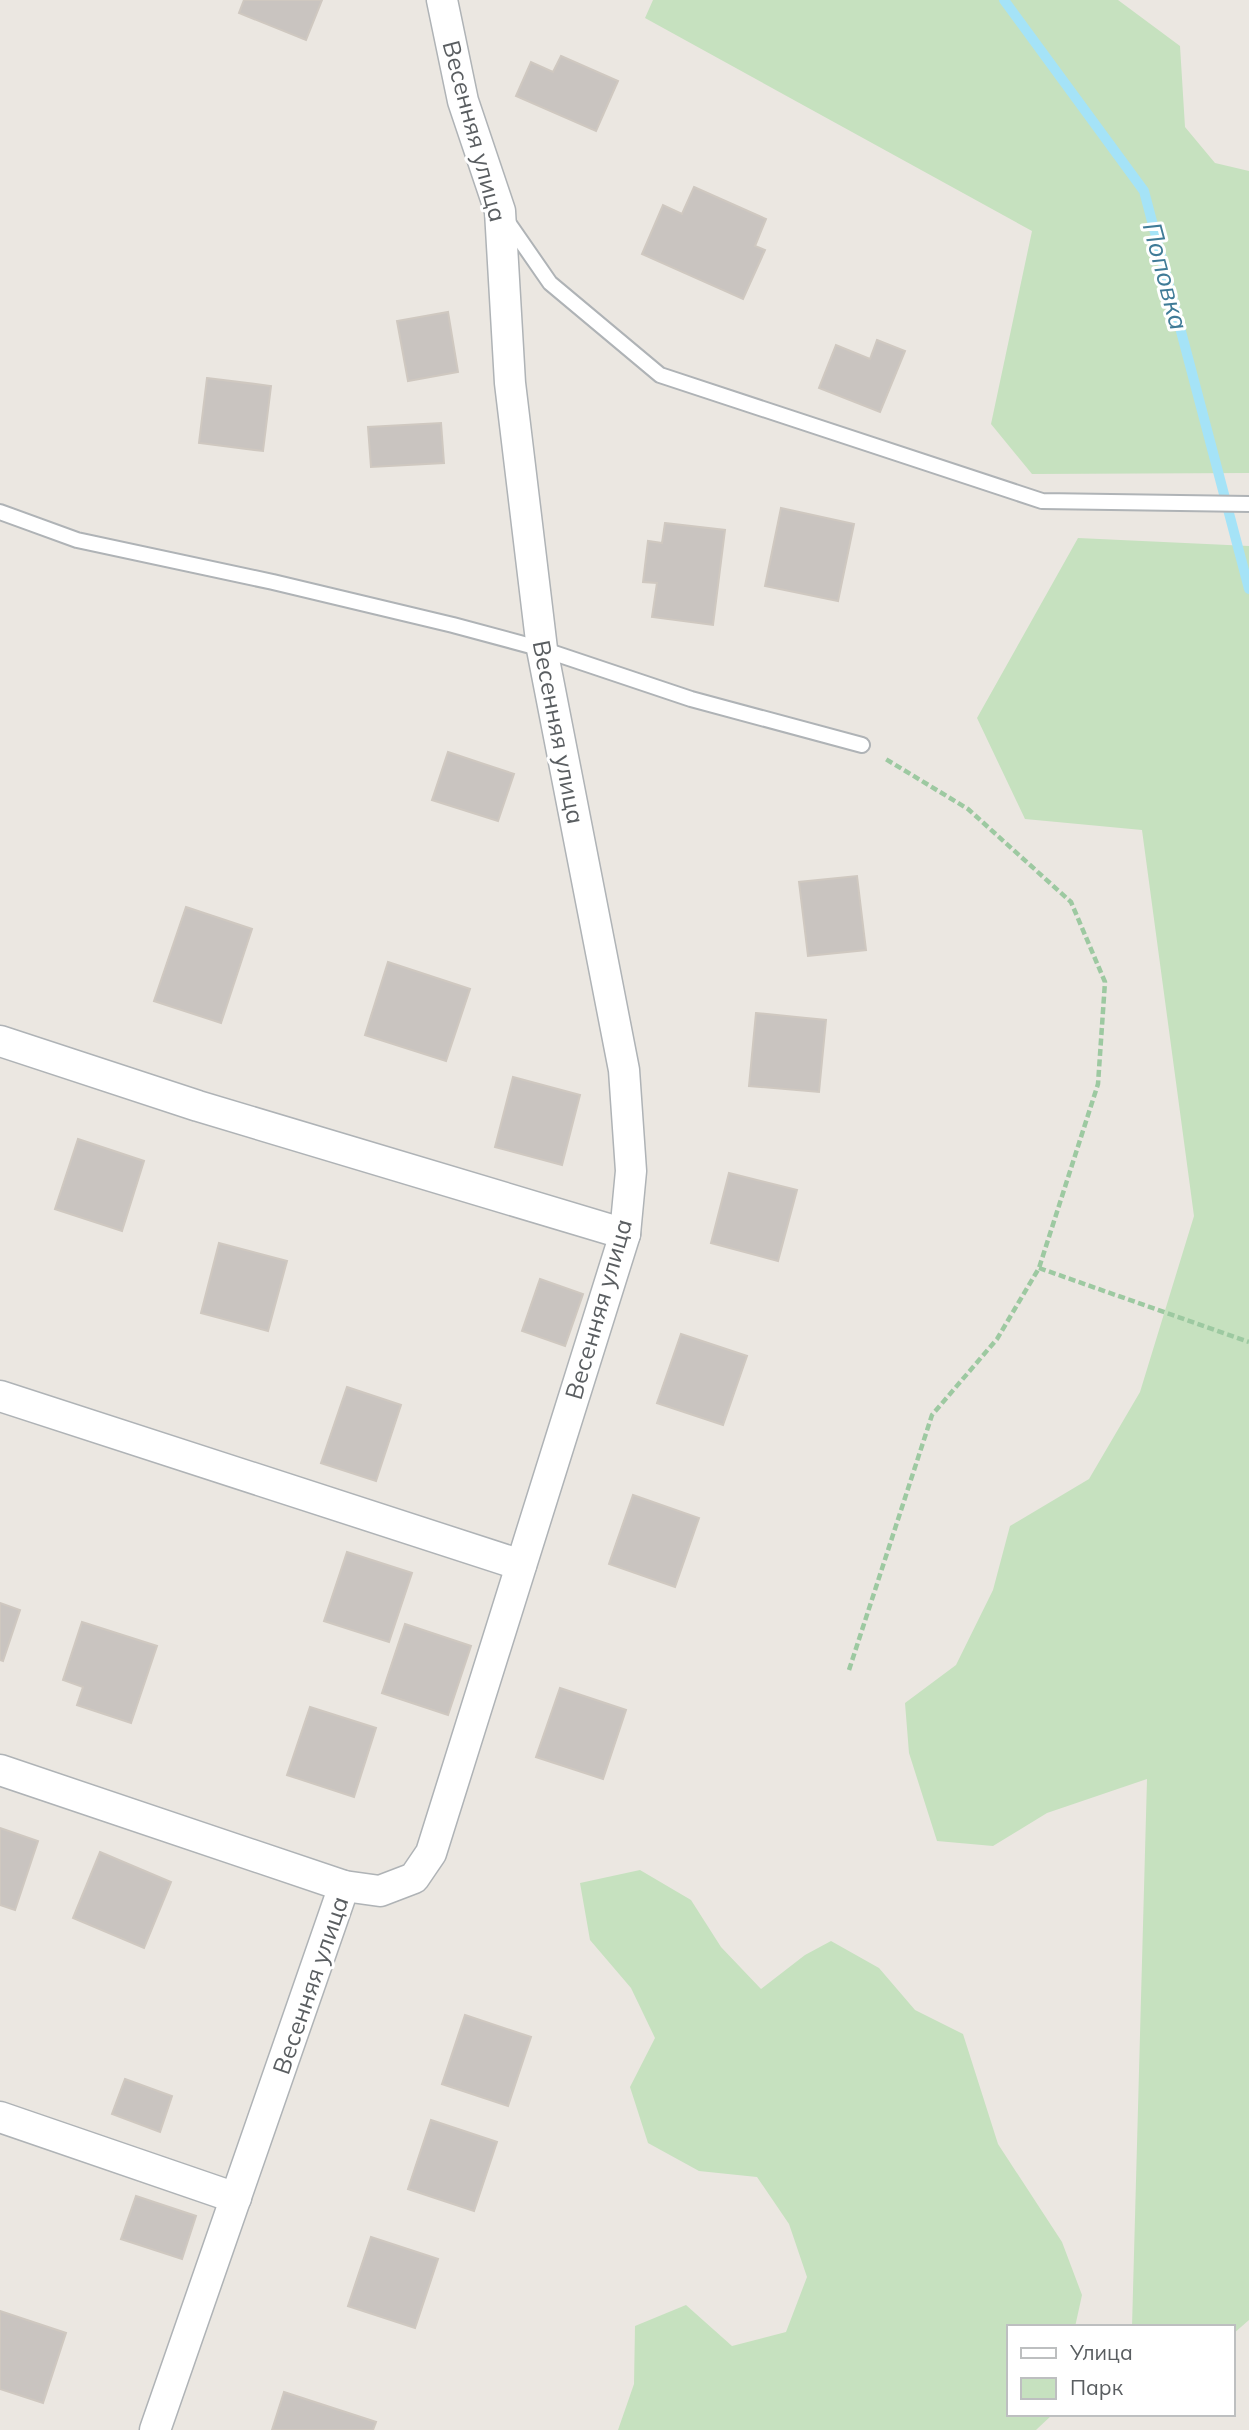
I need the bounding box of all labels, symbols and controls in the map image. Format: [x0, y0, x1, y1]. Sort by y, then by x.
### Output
street label: Весенняя улица [436, 37, 514, 225]
water label: Поповка [1136, 219, 1196, 333]
street label: Весенняя улица [527, 638, 591, 826]
street label: Весенняя улица [558, 1215, 638, 1403]
street label: Весенняя улица [265, 1892, 355, 2078]
legend [1007, 2325, 1235, 2416]
text: Улица [1069, 2339, 1133, 2365]
text: Парк [1070, 2374, 1124, 2400]

